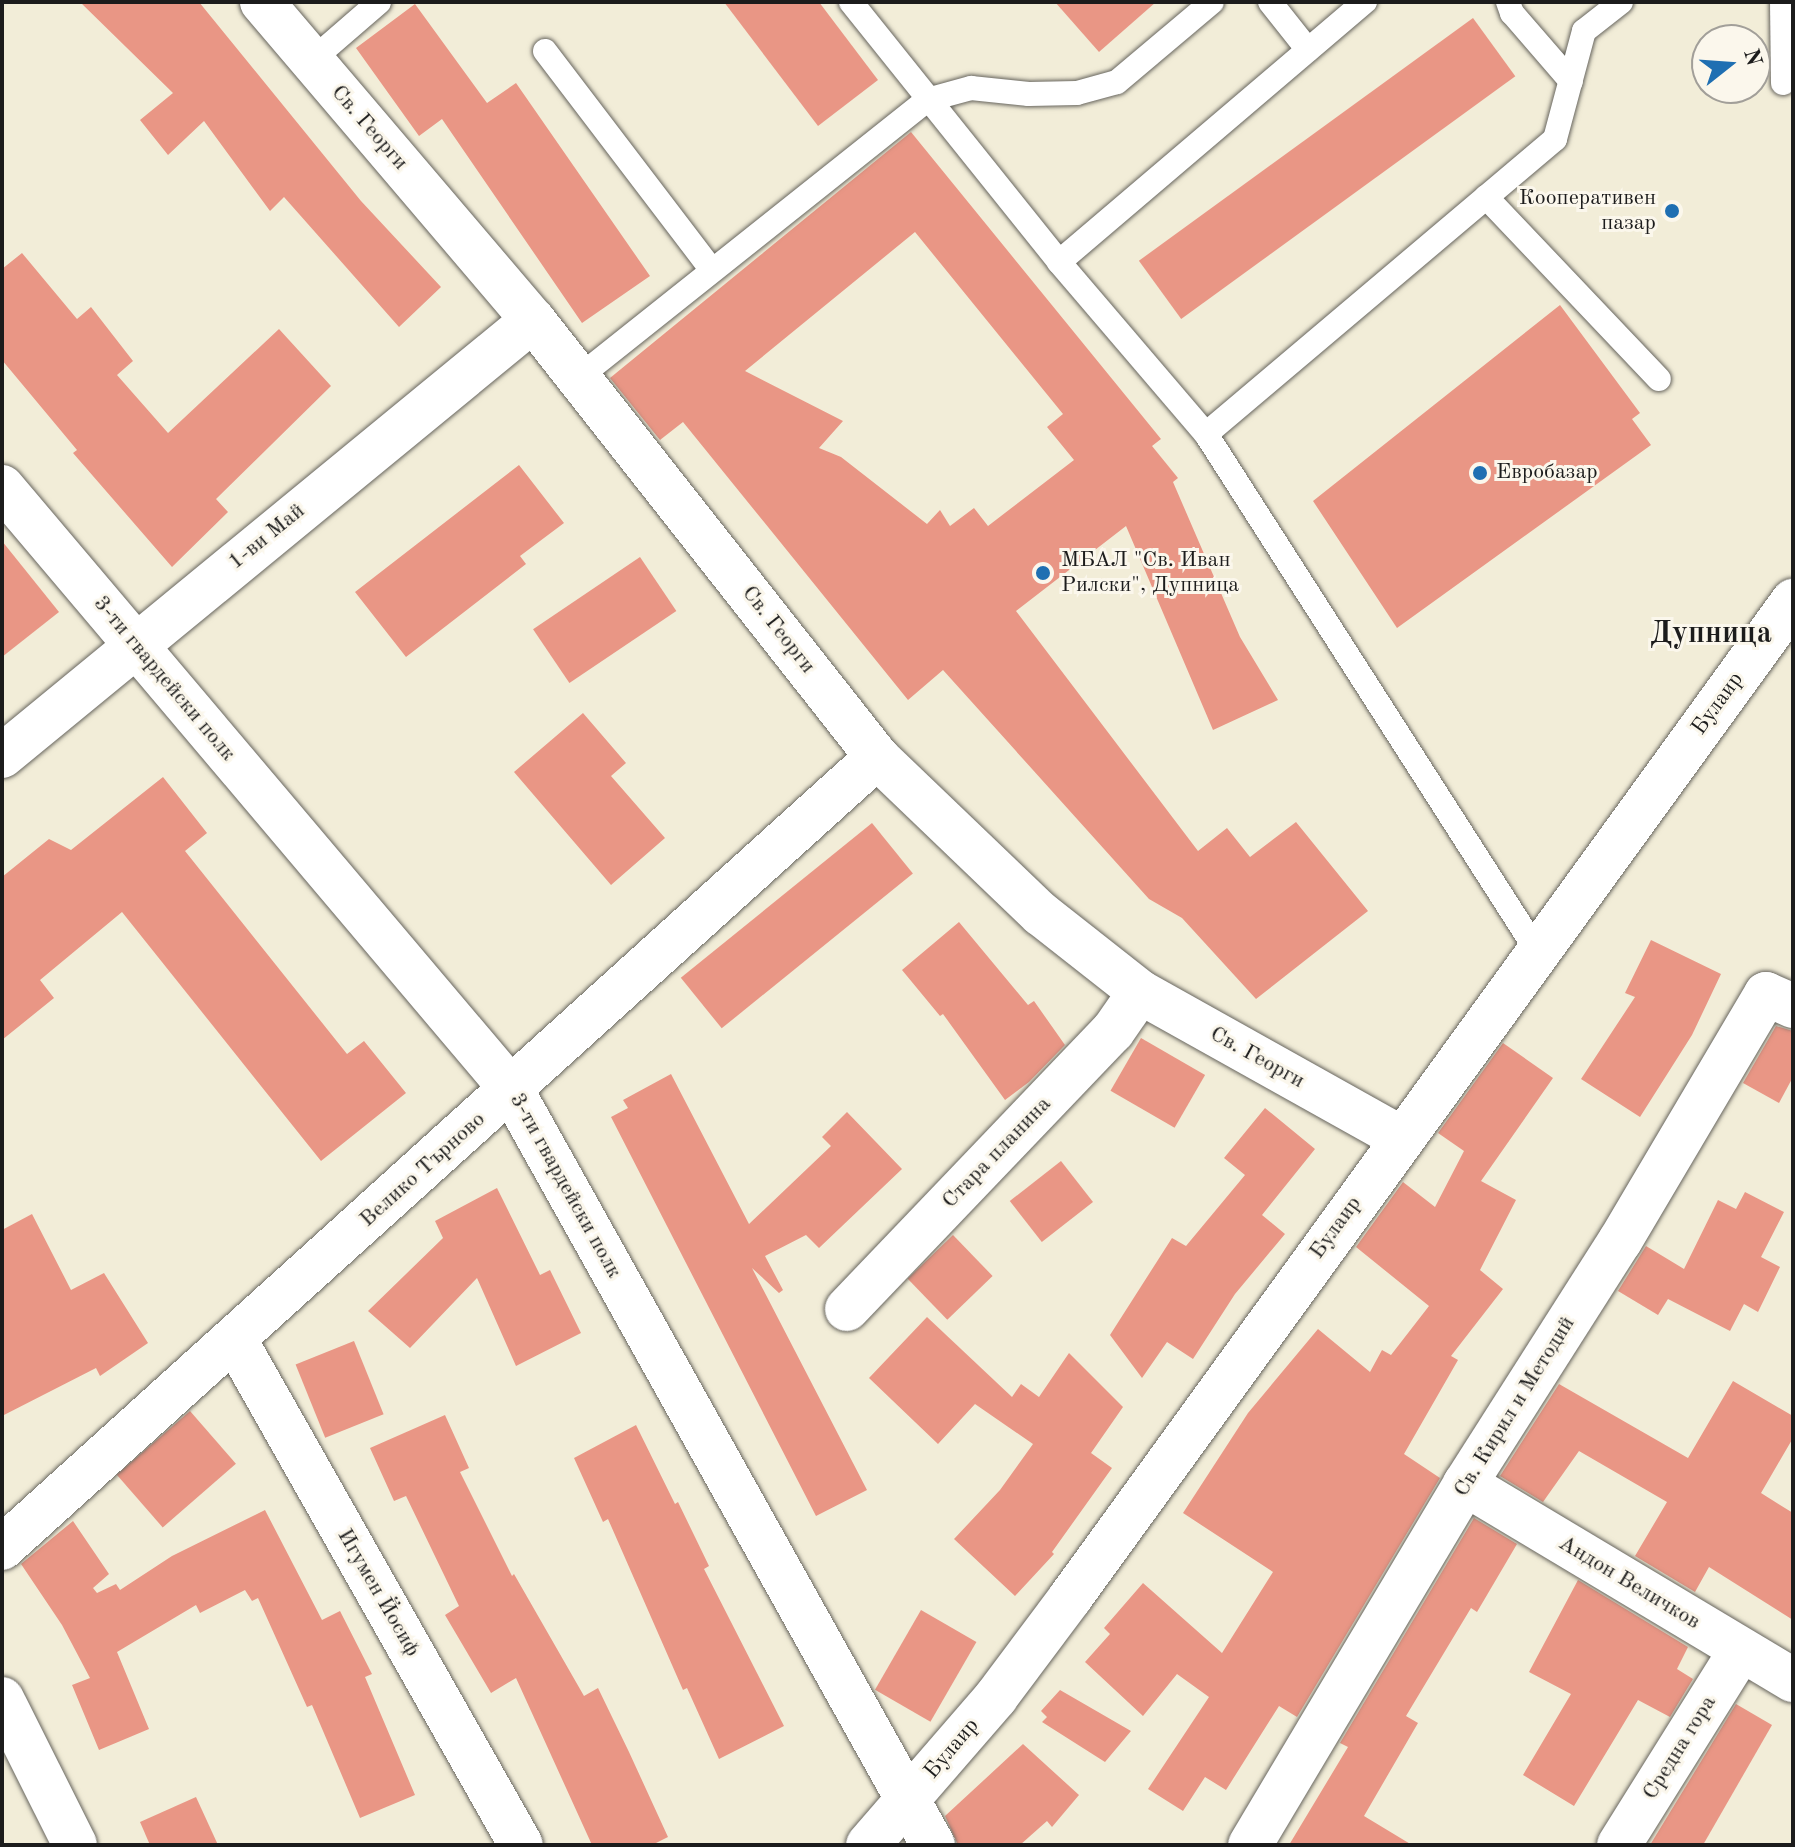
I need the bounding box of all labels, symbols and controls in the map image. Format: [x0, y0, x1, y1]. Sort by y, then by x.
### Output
north arrow [1691, 24, 1771, 104]
text: N [1739, 46, 1765, 69]
street label: Св. Георги [325, 80, 413, 176]
place label: Кооперативен пазар [1519, 185, 1656, 236]
marker: Кооперативен пазар [1663, 202, 1681, 220]
place label: Евробазар [1496, 460, 1598, 486]
marker: Евробазар [1471, 464, 1489, 482]
street label: 1-ви Май [223, 498, 311, 576]
place label: МБАЛ "Св. Иван Рилски", Дупница [1061, 547, 1239, 598]
marker: МБАЛ "Св. Иван Рилски", Дупница [1032, 562, 1054, 584]
street label: Св. Георги [736, 581, 820, 679]
street label: 3-ти гвардейски полк [87, 591, 241, 767]
district label: Дупница [1650, 616, 1772, 652]
street label: Булаир [1686, 667, 1750, 741]
street label: Св. Георги [1205, 1021, 1309, 1095]
street label: 3-ти гвардейски полк [503, 1089, 627, 1283]
street label: Стара планина [937, 1092, 1057, 1214]
street label: Велико Търново [355, 1107, 491, 1233]
street label: Булаир [1304, 1191, 1368, 1265]
street label: Св. Кирил и Методий [1449, 1312, 1581, 1502]
street label: Игумен Йосиф [331, 1524, 425, 1662]
street label: Андон Величков [1553, 1530, 1705, 1636]
street label: Средна гора [1638, 1691, 1722, 1805]
street label: Булаир [919, 1713, 985, 1785]

